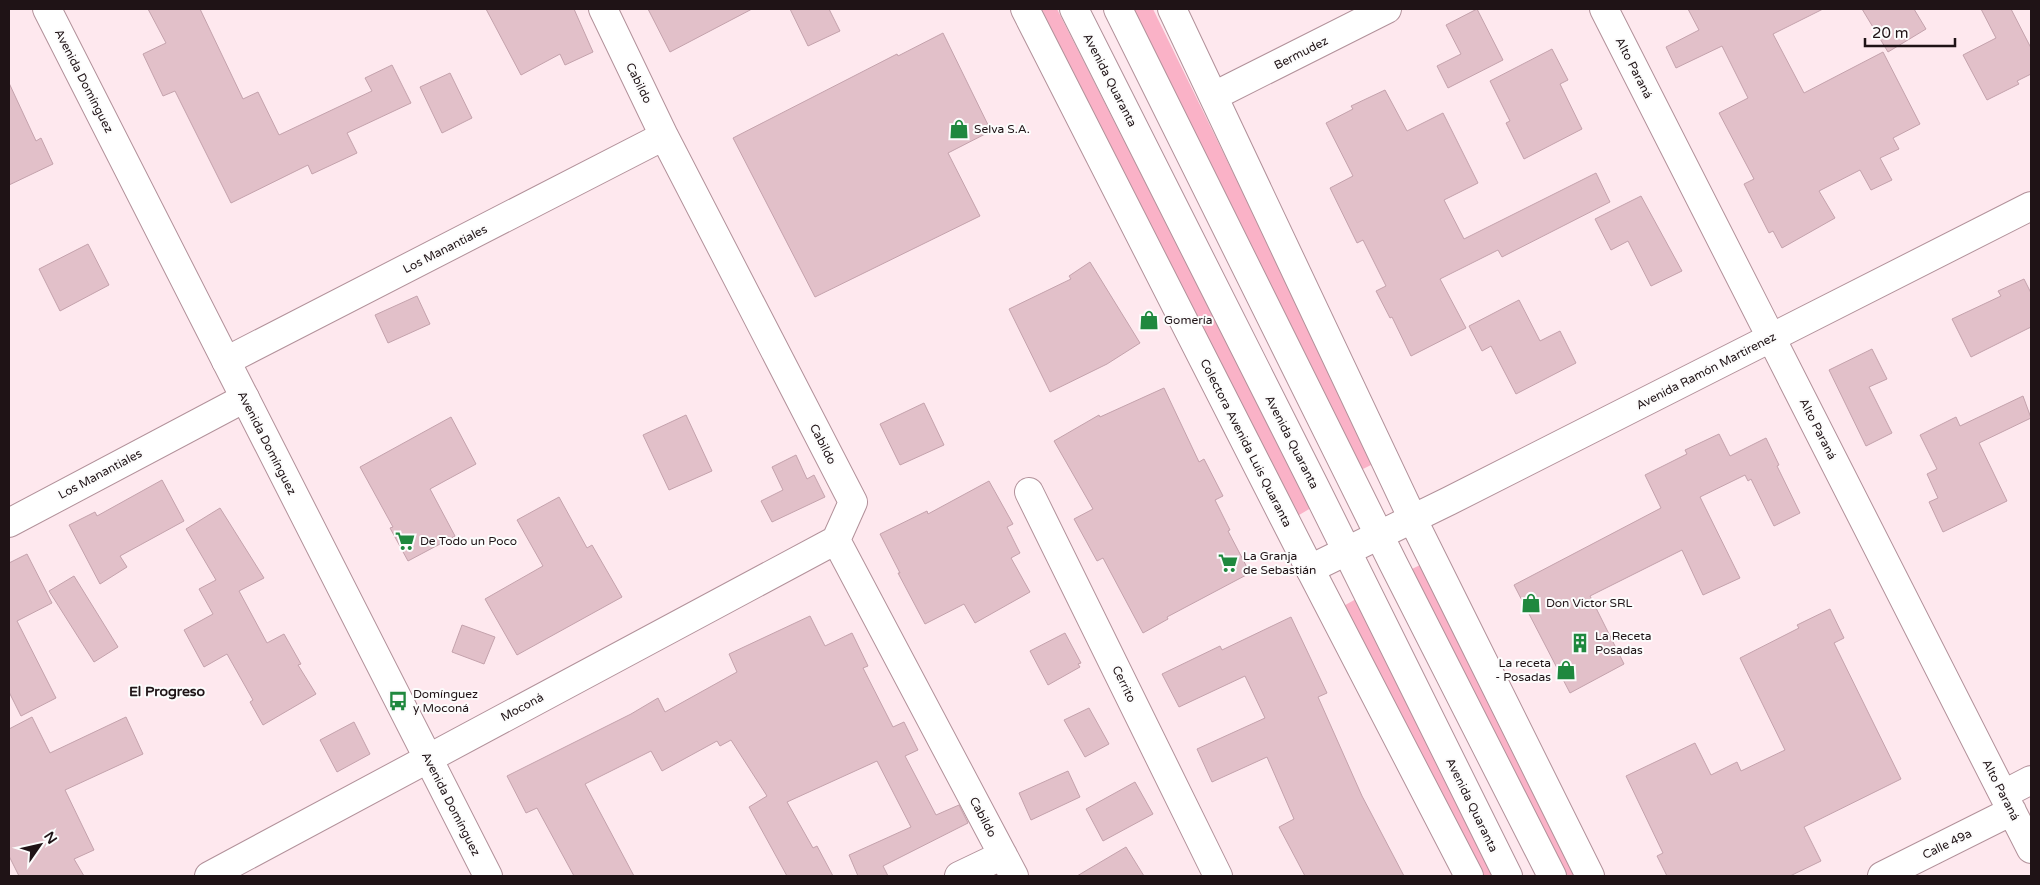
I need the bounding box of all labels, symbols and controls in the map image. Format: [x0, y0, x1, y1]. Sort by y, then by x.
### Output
scale bar [1865, 15, 1955, 47]
text: 20 m [1872, 24, 1909, 42]
street label: Avenida Domínguez [52, 27, 116, 135]
street label: Avenida Quaranta [1080, 31, 1140, 129]
street label: Bermudez [1272, 34, 1330, 72]
street label: Alto Paraná [1613, 35, 1655, 101]
street label: Cabildo [623, 60, 655, 106]
shop icon: Selva S.A. [948, 118, 970, 140]
place label: Selva S.A. [974, 122, 1030, 136]
street label: Los Manantiales [401, 222, 490, 276]
shop icon: Gomería [1138, 309, 1160, 331]
place label: Gomería [1164, 313, 1213, 327]
street label: Avenida Ramón Martirenez [1634, 330, 1778, 412]
street label: Colectora Avenida Luis Quaranta [1197, 357, 1295, 529]
street label: Avenida Domínguez [235, 389, 299, 497]
street label: Avenida Quaranta [1262, 393, 1322, 491]
street label: Alto Paraná [1797, 396, 1839, 462]
street label: Cabildo [807, 421, 839, 467]
street label: Los Manantiales [56, 446, 144, 502]
supermarket icon: De Todo un Poco [394, 530, 416, 552]
place label: De Todo un Poco [420, 534, 517, 548]
place label: La Granja de Sebastián [1243, 549, 1316, 577]
supermarket icon: La Granja de Sebastián [1217, 552, 1239, 574]
shop icon: Don Victor SRL [1520, 592, 1542, 614]
place label: Don Victor SRL [1546, 596, 1633, 610]
place label: La Receta Posadas [1595, 629, 1652, 657]
building icon: La Receta Posadas [1569, 632, 1591, 654]
place label: La receta - Posadas [1495, 656, 1551, 684]
shop icon: La receta - Posadas [1555, 659, 1577, 681]
street label: Cerrito [1109, 663, 1139, 705]
district label: El Progreso [129, 683, 206, 700]
place label: Domínguez y Moconá [413, 687, 478, 715]
bus stop icon: Domínguez y Moconá [387, 690, 409, 712]
street label: Moconá [498, 690, 546, 724]
street label: Avenida Domínguez [419, 750, 483, 858]
street label: Avenida Quaranta [1443, 756, 1501, 854]
street label: Alto Paraná [1980, 757, 2022, 823]
street label: Cabildo [967, 795, 999, 839]
north arrow [15, 820, 65, 870]
street label: Calle 49a [1920, 826, 1974, 862]
text: N [40, 829, 61, 847]

